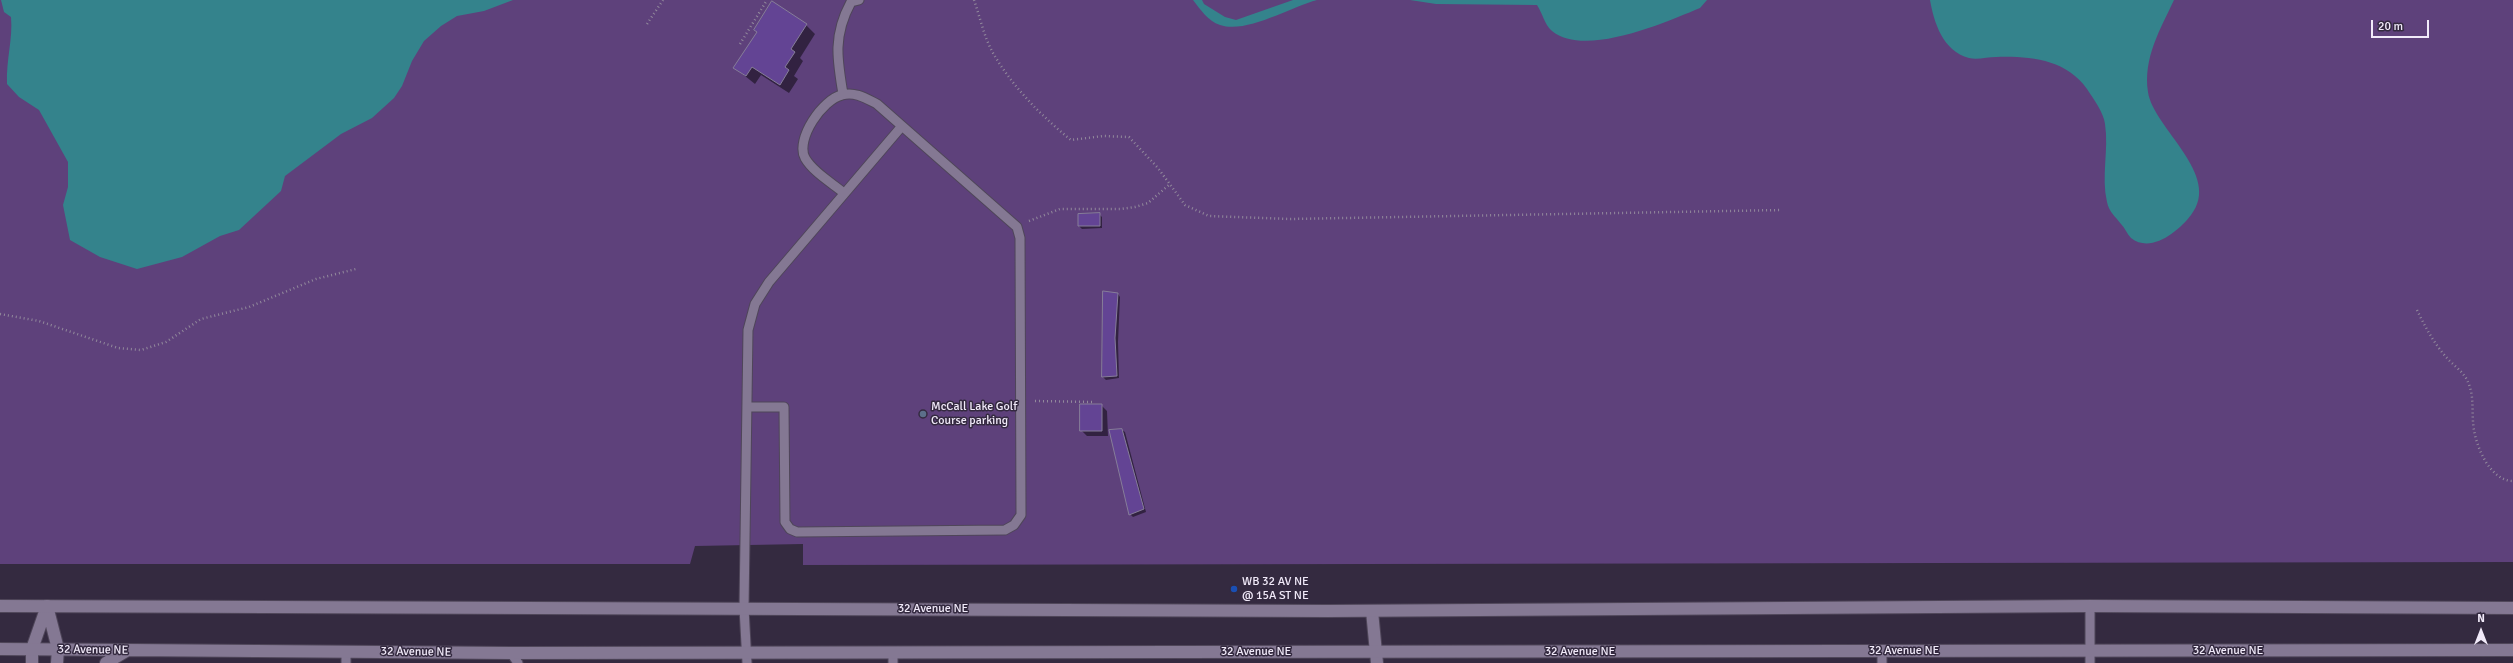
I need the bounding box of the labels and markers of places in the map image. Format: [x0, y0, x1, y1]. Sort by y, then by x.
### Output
place label: McCall Lake Golf Course parking [931, 400, 1017, 428]
marker: McCall Lake Golf Course parking [918, 409, 928, 419]
place label: WB 32 AV NE @ 15A ST NE [1242, 575, 1309, 603]
marker: WB 32 AV NE @ 15A ST NE [1229, 584, 1239, 594]

